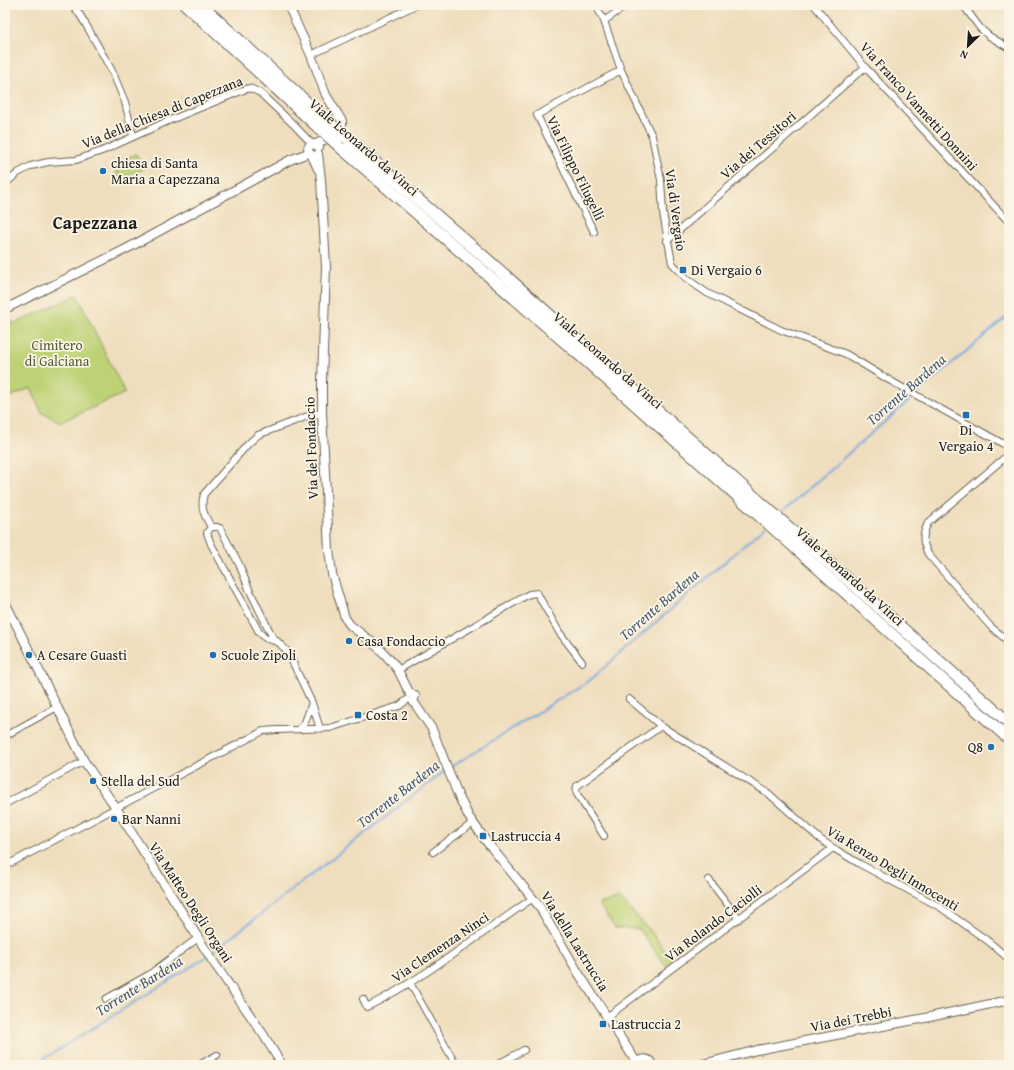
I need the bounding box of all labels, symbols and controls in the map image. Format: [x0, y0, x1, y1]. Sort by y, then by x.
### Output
north arrow [948, 26, 988, 66]
street label: Via Franco Vannetti Donnini [856, 37, 982, 175]
text: N [956, 46, 970, 64]
street label: Via della Chiesa di Capezzana [79, 70, 246, 153]
street label: Viale Leonardo da Vinci [305, 94, 423, 200]
street label: Via dei Tessitori [716, 106, 800, 184]
street label: Via Filippo Filugelli [542, 112, 610, 224]
place label: chiesa di Santa Maria a Capezzana [111, 153, 220, 189]
marker: chiesa di Santa Maria a Capezzana [98, 166, 108, 176]
street label: Via di Vergaio [660, 168, 692, 252]
district label: Capezzana [53, 209, 138, 236]
place label: Di Vergaio 6 [691, 260, 762, 280]
marker: Di Vergaio 6 [678, 265, 688, 275]
street label: Viale Leonardo da Vinci [549, 307, 667, 413]
park label: Cimitero di Galciana [25, 335, 90, 371]
water label: Torrente Bardena [861, 349, 950, 430]
street label: Via del Fondaccio [299, 396, 323, 500]
marker: Di Vergaio 4 [961, 410, 971, 420]
place label: Di Vergaio 4 [938, 420, 994, 456]
street label: Viale Leonardo da Vinci [791, 522, 909, 630]
water label: Torrente Bardena [614, 564, 703, 645]
place label: Casa Fondaccio [357, 631, 445, 651]
marker: Casa Fondaccio [344, 636, 354, 646]
place label: A Cesare Guasti [37, 645, 127, 665]
place label: Scuole Zipoli [221, 645, 296, 665]
marker: A Cesare Guasti [24, 650, 34, 660]
marker: Scuole Zipoli [208, 650, 218, 660]
place label: Costa 2 [366, 705, 408, 725]
marker: Costa 2 [353, 710, 363, 720]
place label: Q8 [968, 737, 983, 757]
marker: Q8 [986, 742, 996, 752]
water label: Torrente Bardena [352, 755, 444, 833]
place label: Stella del Sud [101, 771, 180, 791]
marker: Stella del Sud [88, 776, 98, 786]
place label: Bar Nanni [122, 809, 181, 829]
marker: Bar Nanni [109, 814, 119, 824]
street label: Via Renzo Degli Innocenti [823, 820, 963, 916]
place label: Lastruccia 4 [491, 826, 561, 846]
marker: Lastruccia 4 [478, 831, 488, 841]
street label: Via Matteo Degli Organi [144, 838, 238, 966]
street label: Via Rolando Caciolli [660, 880, 766, 966]
street label: Via della Lastruccia [536, 887, 614, 995]
street label: Via Clemenza Ninci [387, 907, 493, 987]
water label: Torrente Bardena [91, 950, 187, 1021]
street label: Via dei Trebbi [809, 1001, 893, 1037]
place label: Lastruccia 2 [611, 1014, 681, 1034]
marker: Lastruccia 2 [598, 1019, 608, 1029]

